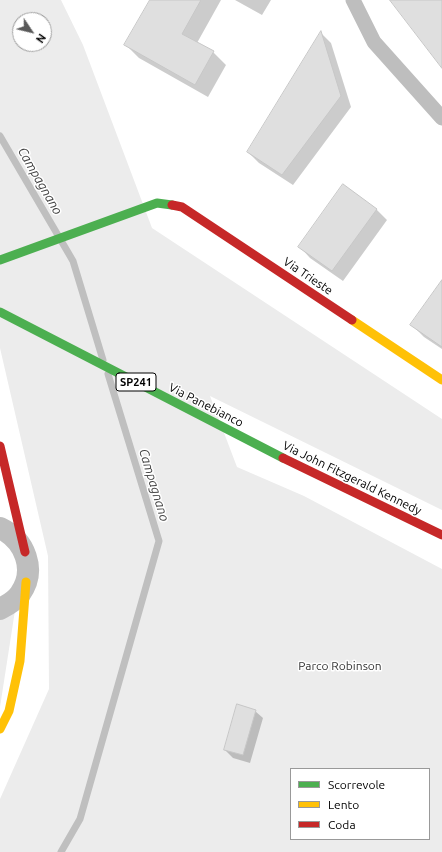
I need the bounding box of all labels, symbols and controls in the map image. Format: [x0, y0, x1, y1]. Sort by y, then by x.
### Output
north arrow [12, 12, 52, 52]
text: N [34, 32, 48, 45]
water label: Campagnano [14, 145, 66, 217]
street label: Via Trieste [280, 254, 336, 298]
road number: SP241 [116, 373, 156, 391]
street label: Via Panebianco [166, 380, 246, 430]
street label: Via John Fitzgerald Kennedy [280, 438, 424, 518]
water label: Campagnano [136, 447, 172, 523]
park label: Parco Robinson [298, 659, 382, 673]
legend [290, 768, 430, 840]
text: Scorrevole [328, 778, 385, 791]
text: Lento [328, 798, 359, 811]
text: Coda [328, 818, 356, 831]

